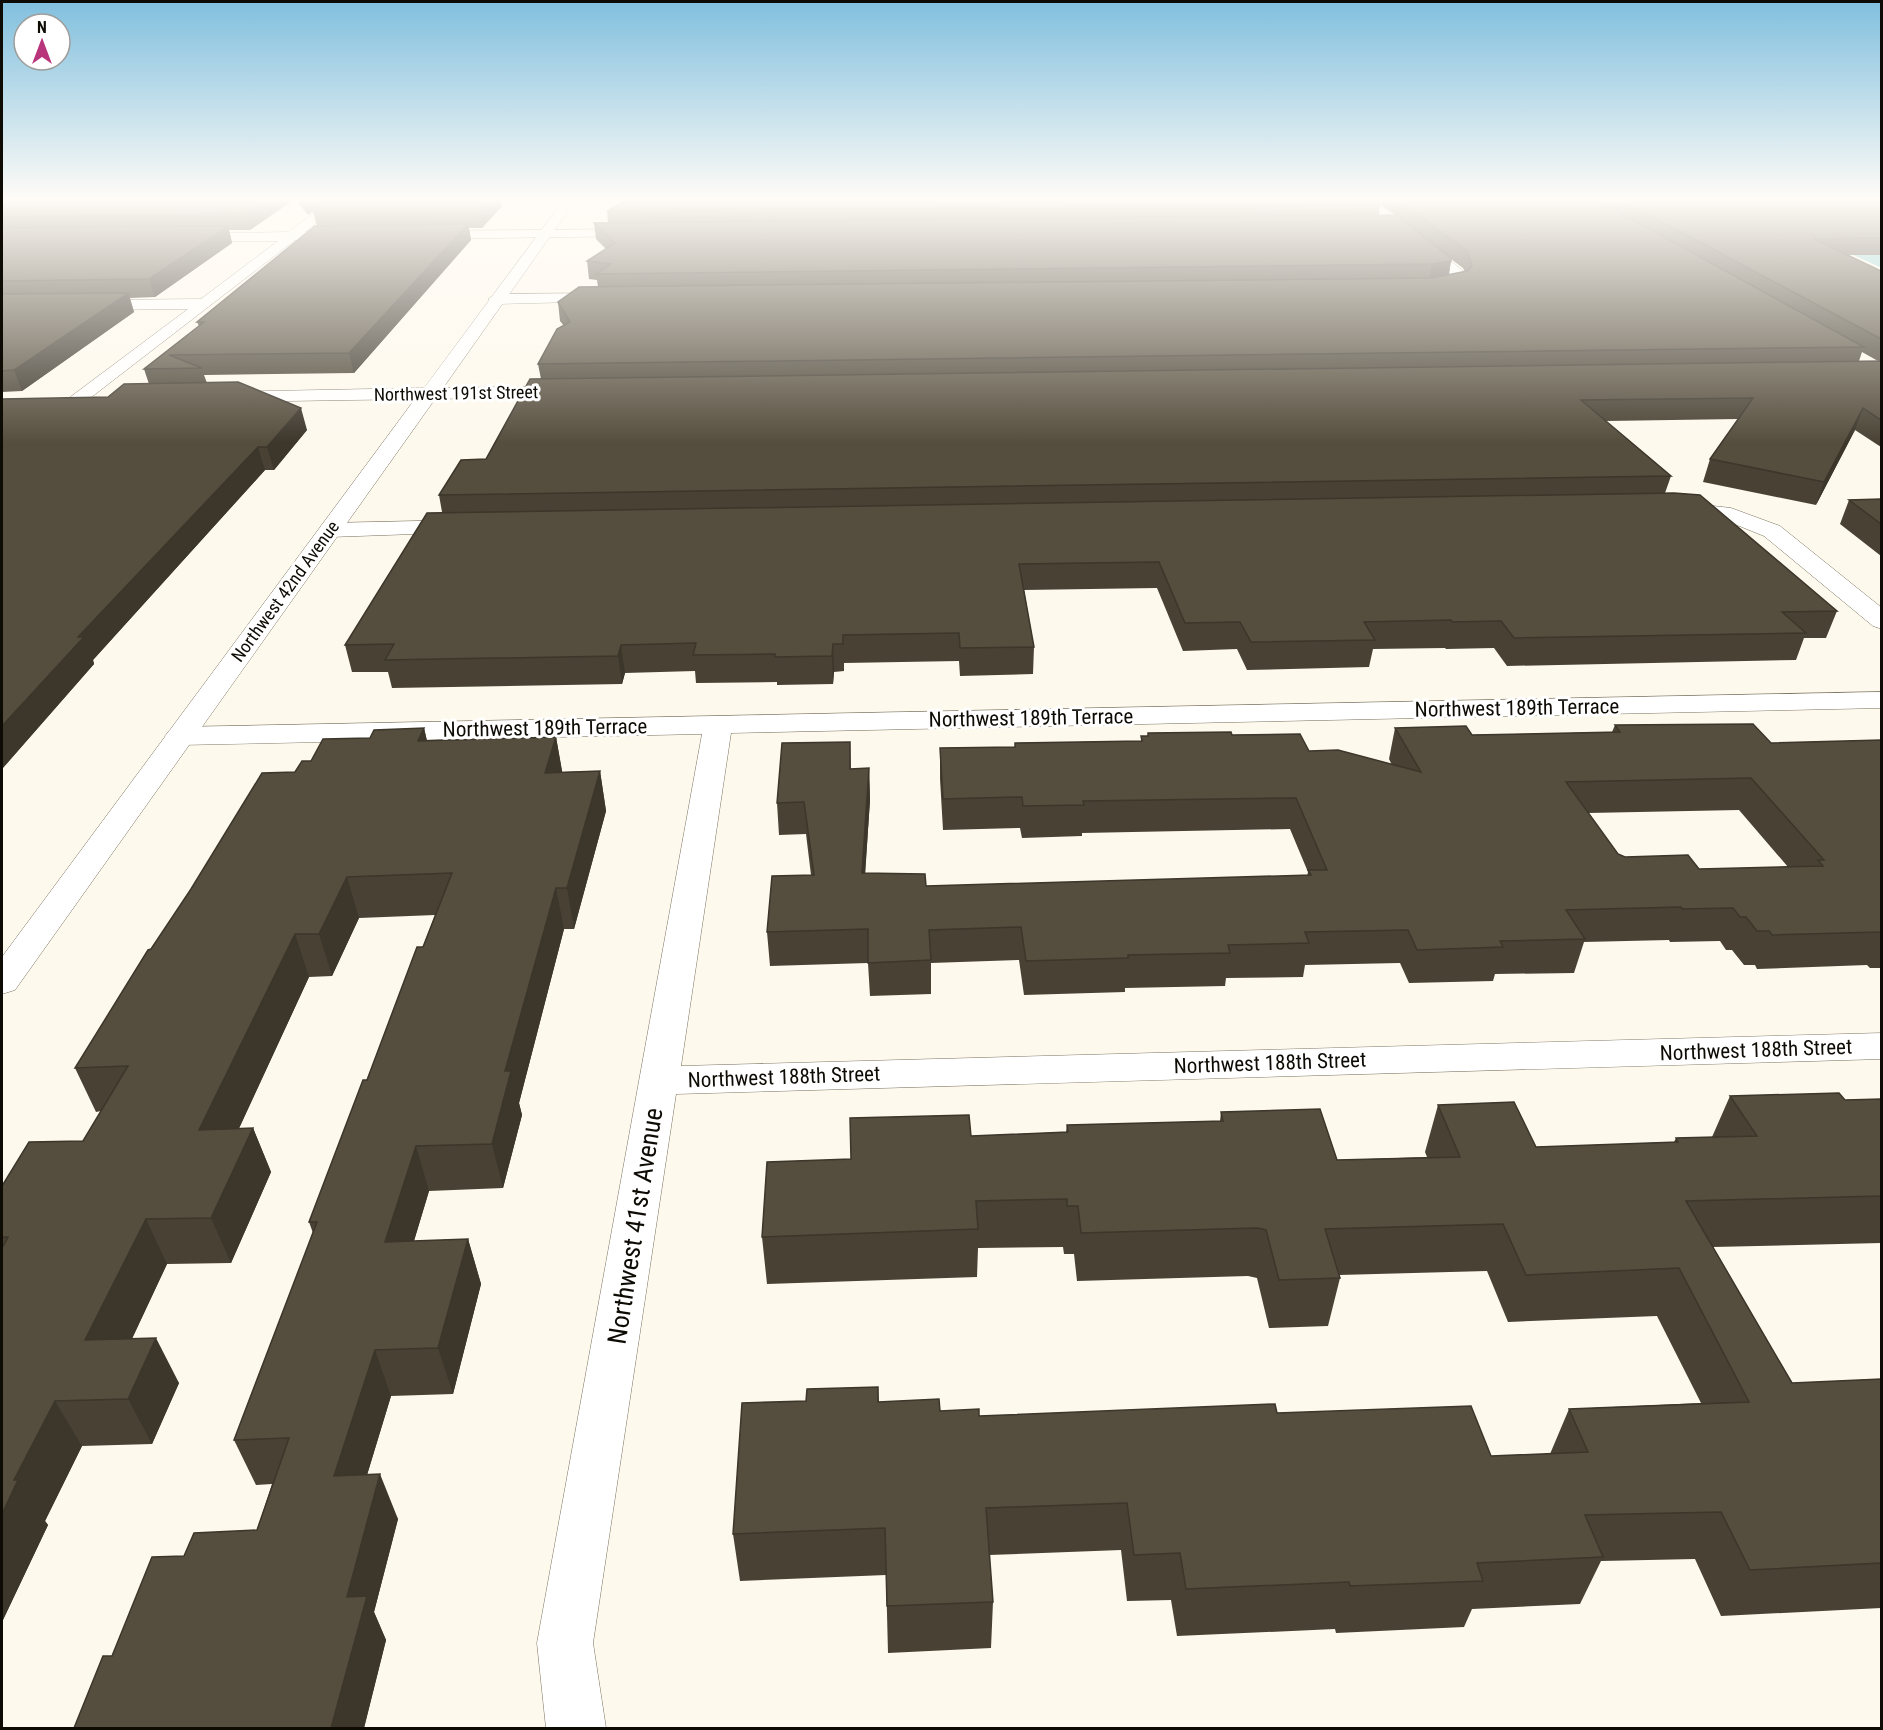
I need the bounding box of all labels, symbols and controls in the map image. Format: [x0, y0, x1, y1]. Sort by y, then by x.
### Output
north arrow [12, 12, 72, 72]
text: N [37, 18, 47, 37]
street label: Northwest 191st Street [374, 381, 538, 405]
street label: Northwest 42nd Avenue [227, 516, 343, 666]
street label: Northwest 189th Terrace [1415, 694, 1620, 722]
street label: Northwest 189th Terrace [929, 704, 1134, 732]
street label: Northwest 189th Terrace [443, 714, 648, 742]
street label: Northwest 188th Street [1659, 1035, 1853, 1065]
street label: Northwest 188th Street [1173, 1048, 1367, 1078]
street label: Northwest 188th Street [687, 1062, 881, 1092]
street label: Northwest 41st Avenue [602, 1106, 668, 1346]

